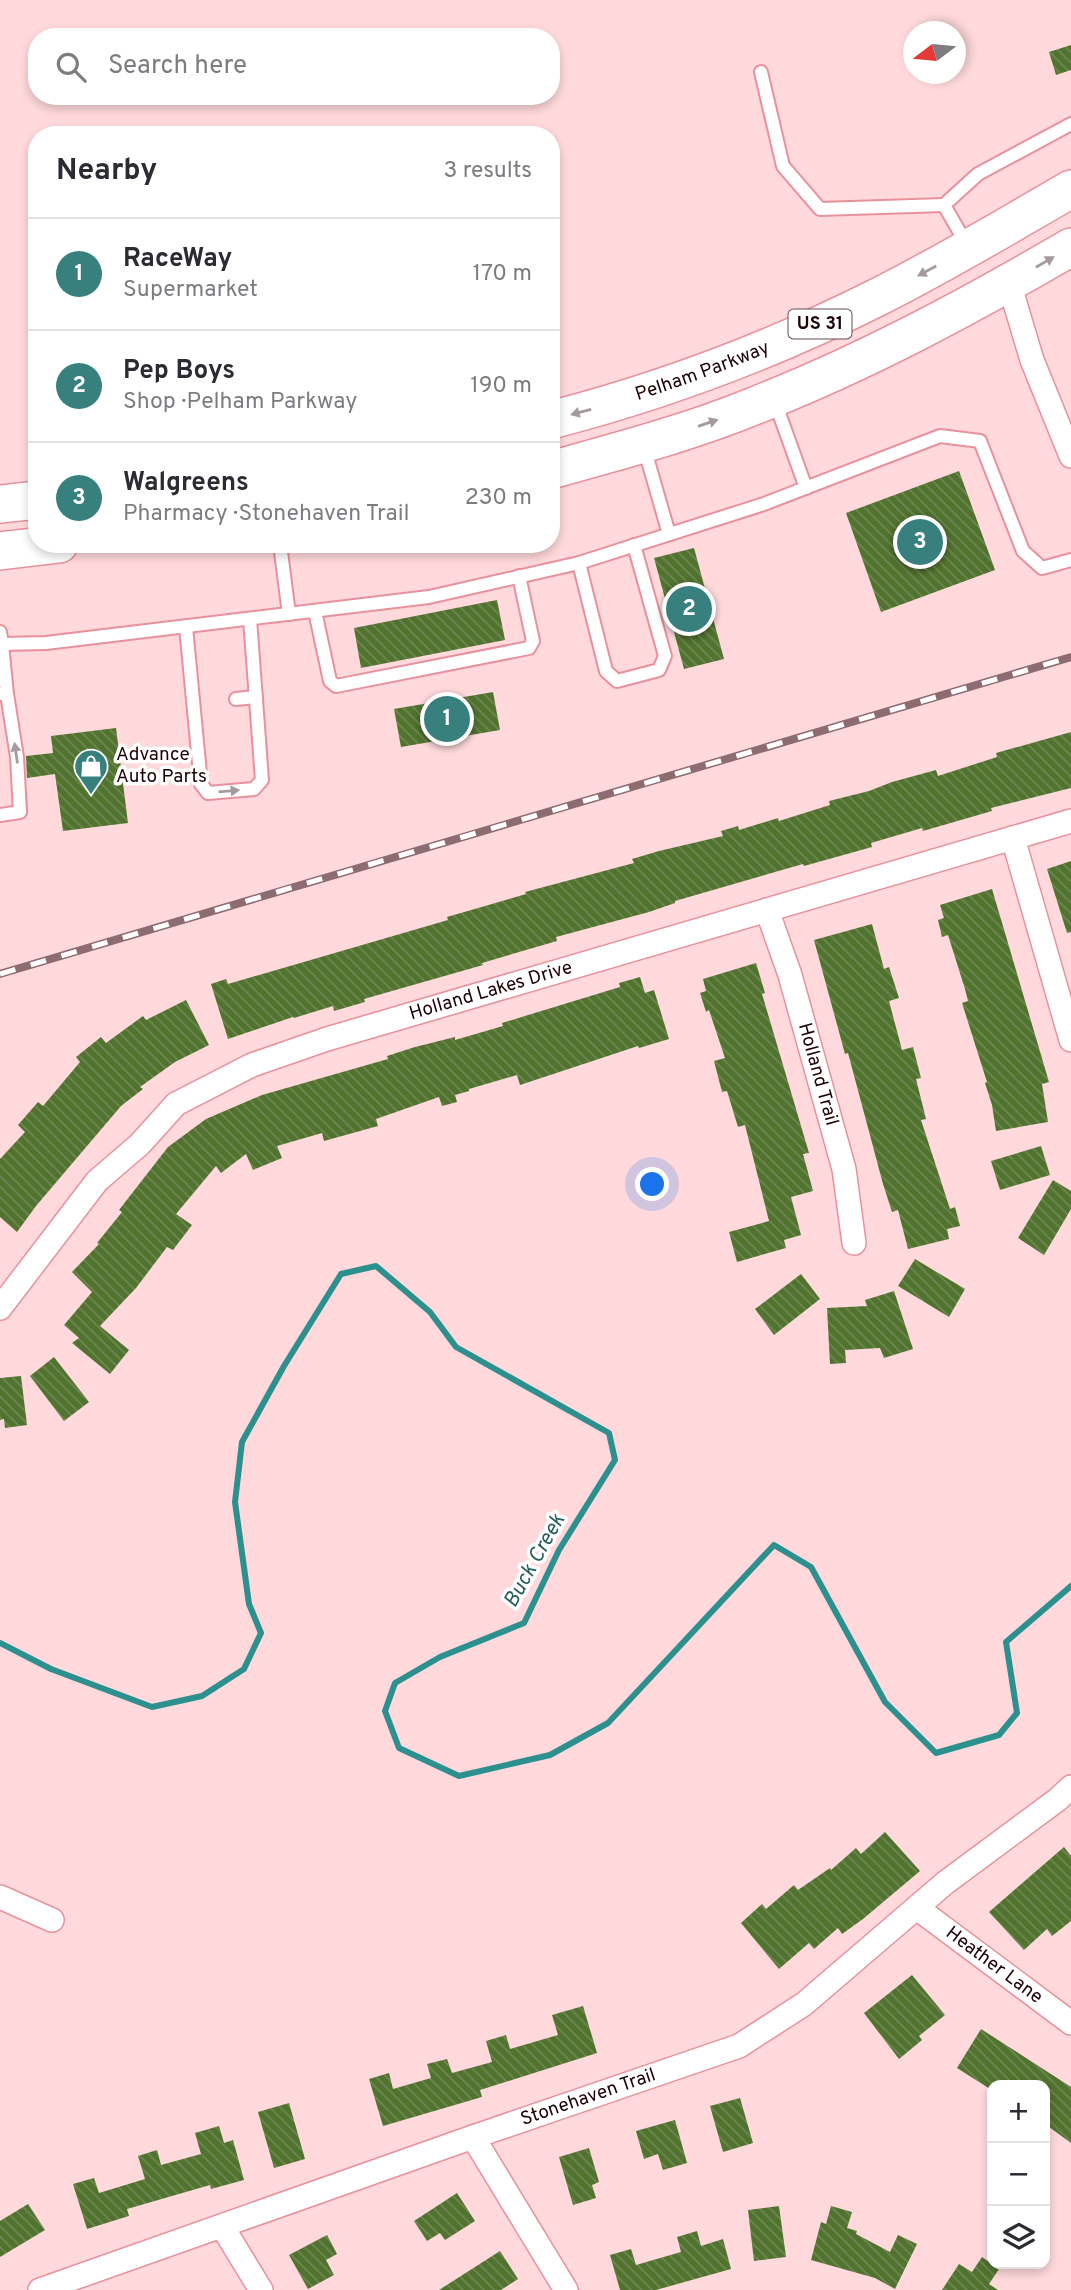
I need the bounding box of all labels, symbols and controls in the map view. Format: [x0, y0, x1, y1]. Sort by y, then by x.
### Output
north arrow [903, 21, 966, 84]
search box [28, 28, 560, 105]
icon: search [52, 48, 90, 86]
text: Search here [108, 50, 247, 83]
text: Nearby [56, 153, 157, 190]
text: 3 results [443, 157, 532, 186]
text: RaceWay [123, 243, 232, 276]
one-way arrow [1036, 256, 1055, 268]
text: 1 [74, 260, 84, 289]
text: 170 m [473, 260, 532, 289]
one-way arrow [917, 265, 936, 277]
text: Supermarket [123, 276, 258, 305]
road number: US 31 [788, 310, 852, 338]
street label: Pelham Parkway [632, 336, 773, 407]
text: Pep Boys [123, 355, 235, 388]
text: 2 [72, 372, 86, 401]
text: 190 m [470, 372, 532, 401]
text: Shop · Pelham Parkway [123, 388, 357, 417]
one-way arrow [569, 407, 591, 418]
one-way arrow [697, 417, 718, 428]
text: Walgreens [123, 467, 249, 500]
text: 3 [72, 484, 86, 513]
text: 230 m [465, 484, 532, 513]
text: Pharmacy · Stonehaven Trail [123, 500, 410, 529]
pin: 3 [897, 516, 943, 568]
pin: 2 [666, 583, 712, 635]
pin: 1 [424, 693, 470, 745]
one-way arrow [10, 742, 21, 764]
place label: Advance Auto Parts [116, 743, 207, 789]
shop icon: Advance Auto Parts [72, 747, 110, 796]
one-way arrow [218, 785, 240, 796]
street label: Holland Lakes Drive [407, 956, 575, 1026]
street label: Holland Trail [792, 1020, 843, 1128]
your location [635, 1167, 669, 1201]
water label: Buck Creek [498, 1509, 572, 1613]
street label: Heather Lane [941, 1921, 1047, 2010]
street label: Stonehaven Trail [517, 2063, 659, 2132]
map controls [987, 2080, 1050, 2269]
button: + [987, 2080, 1050, 2143]
button: − [987, 2143, 1050, 2206]
button: layers [987, 2206, 1050, 2269]

